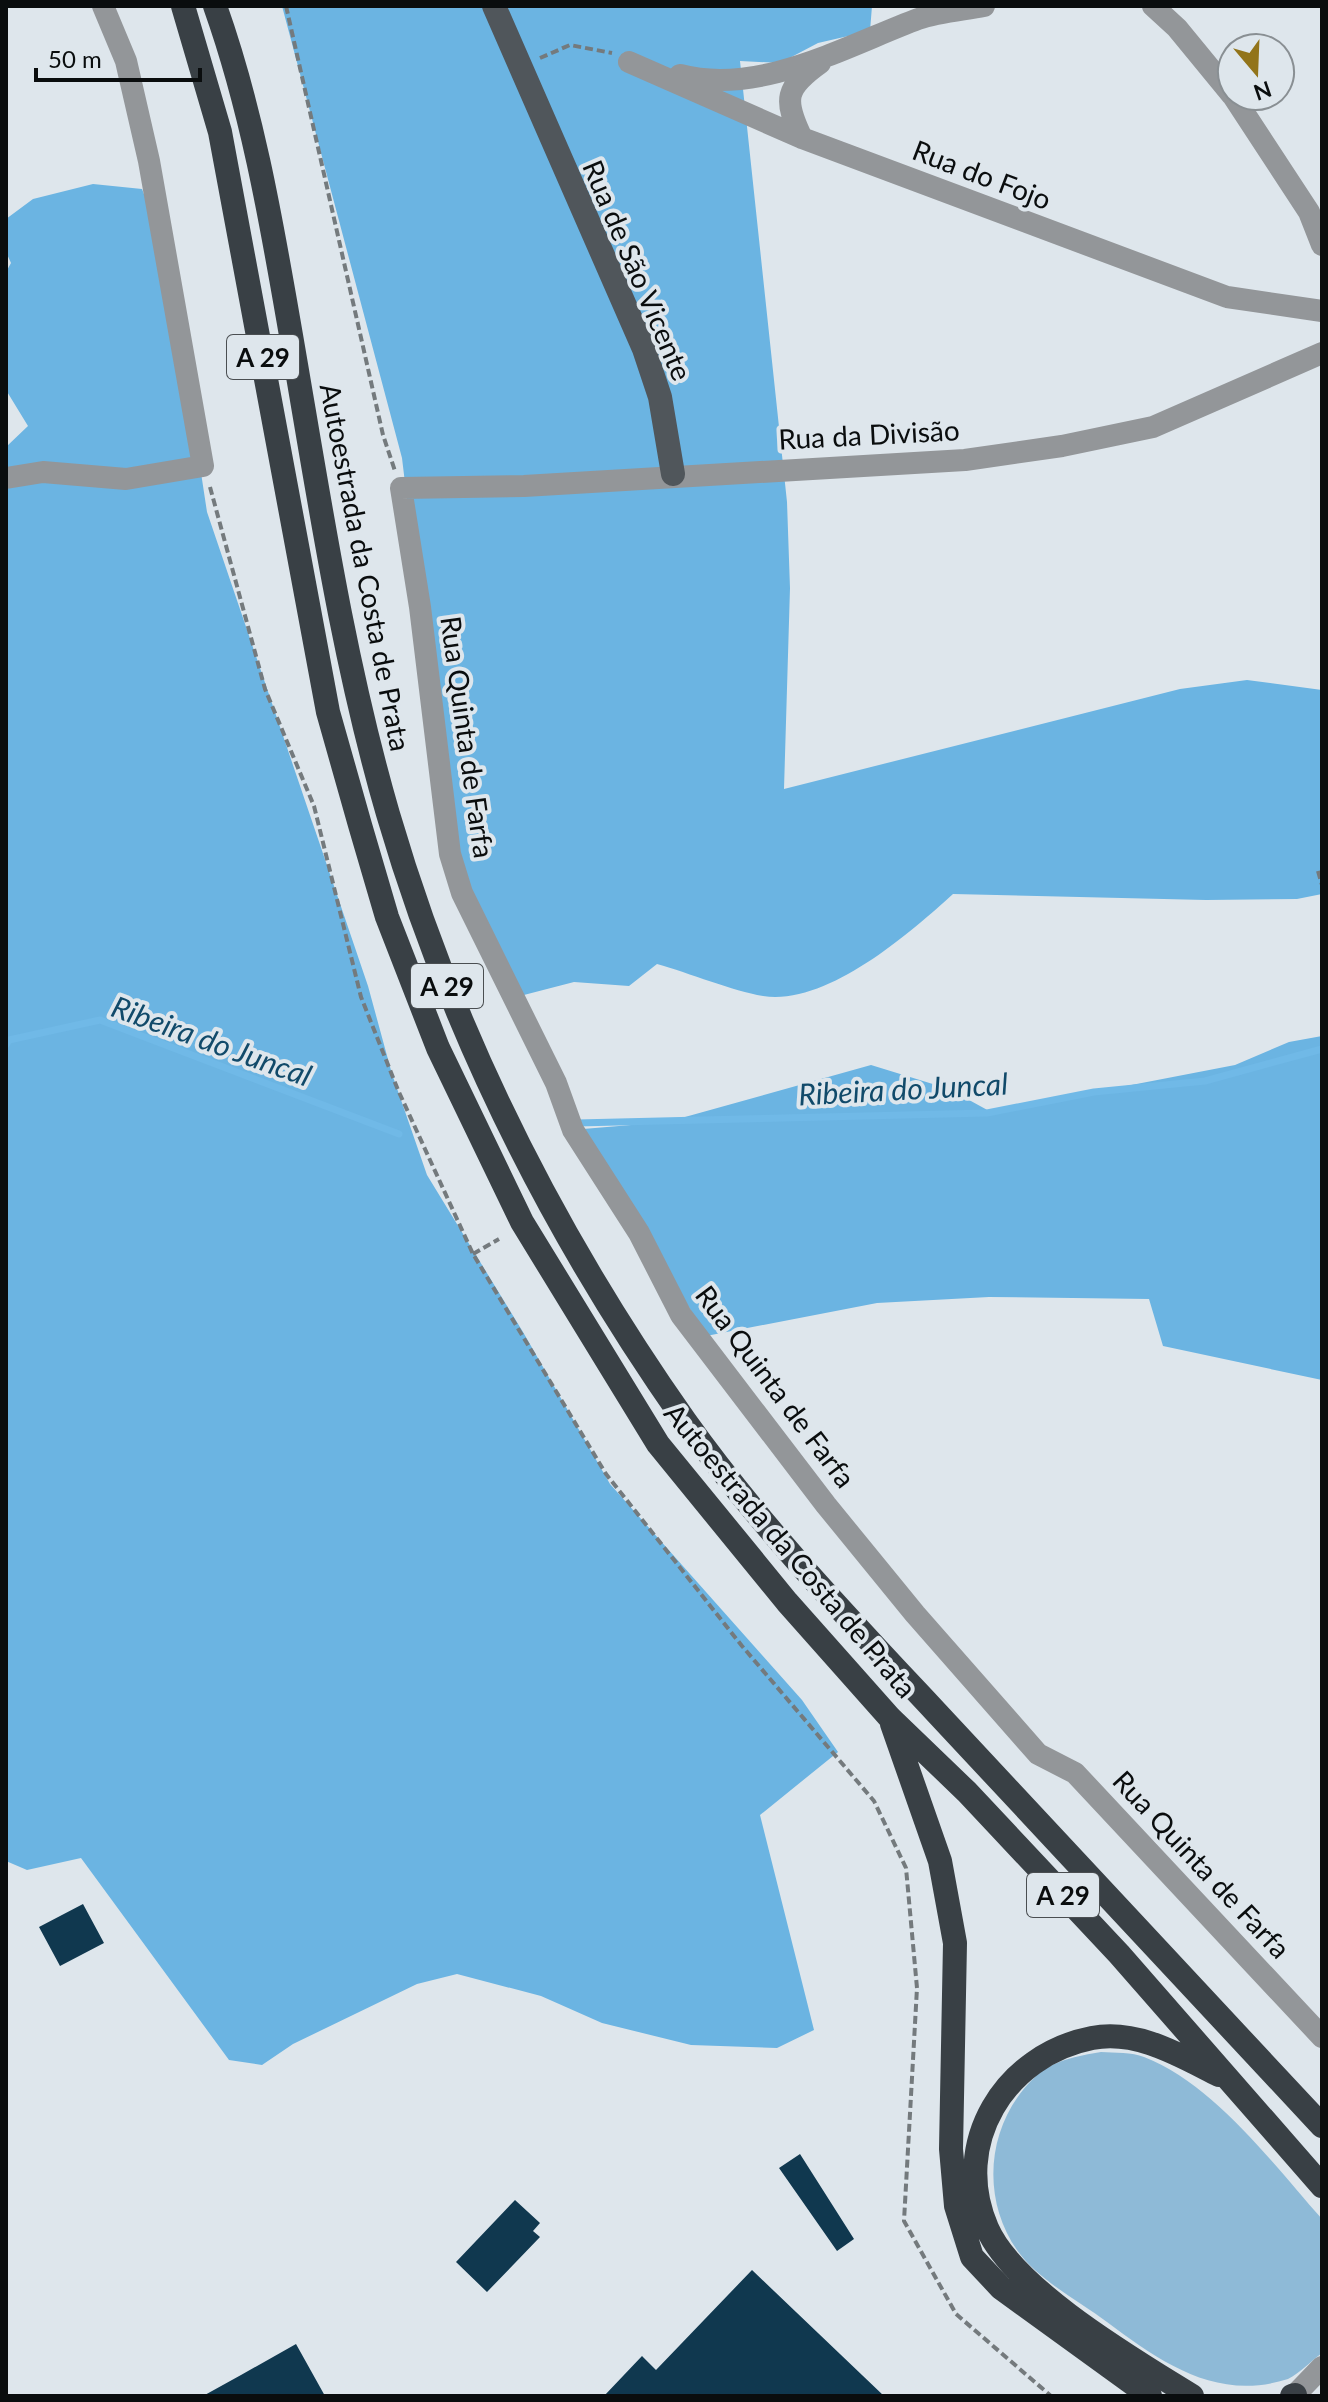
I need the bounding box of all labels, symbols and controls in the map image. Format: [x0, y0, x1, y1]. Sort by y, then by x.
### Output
scale bar [36, 32, 200, 82]
north arrow [1216, 32, 1296, 112]
text: 50 m [48, 44, 102, 73]
text: N [1250, 76, 1275, 107]
street label: Rua do Fojo [908, 132, 1056, 216]
street label: Rua de São Vicente [576, 155, 700, 385]
road number: A 29 [227, 335, 299, 379]
street label: Autoestrada da Costa de Prata [314, 380, 418, 754]
street label: Rua da Divisão [778, 412, 960, 456]
street label: Rua Quinta de Farfa [434, 614, 502, 860]
road number: A 29 [411, 964, 483, 1008]
water label: Ribeira do Juncal [107, 987, 317, 1093]
water label: Ribeira do Juncal [797, 1065, 1009, 1111]
street label: Rua Quinta de Farfa [689, 1278, 863, 1494]
street label: Autoestrada da Costa de Prata [658, 1396, 924, 1704]
street label: Rua Quinta de Farfa [1106, 1763, 1298, 1965]
road number: A 29 [1027, 1873, 1099, 1917]

